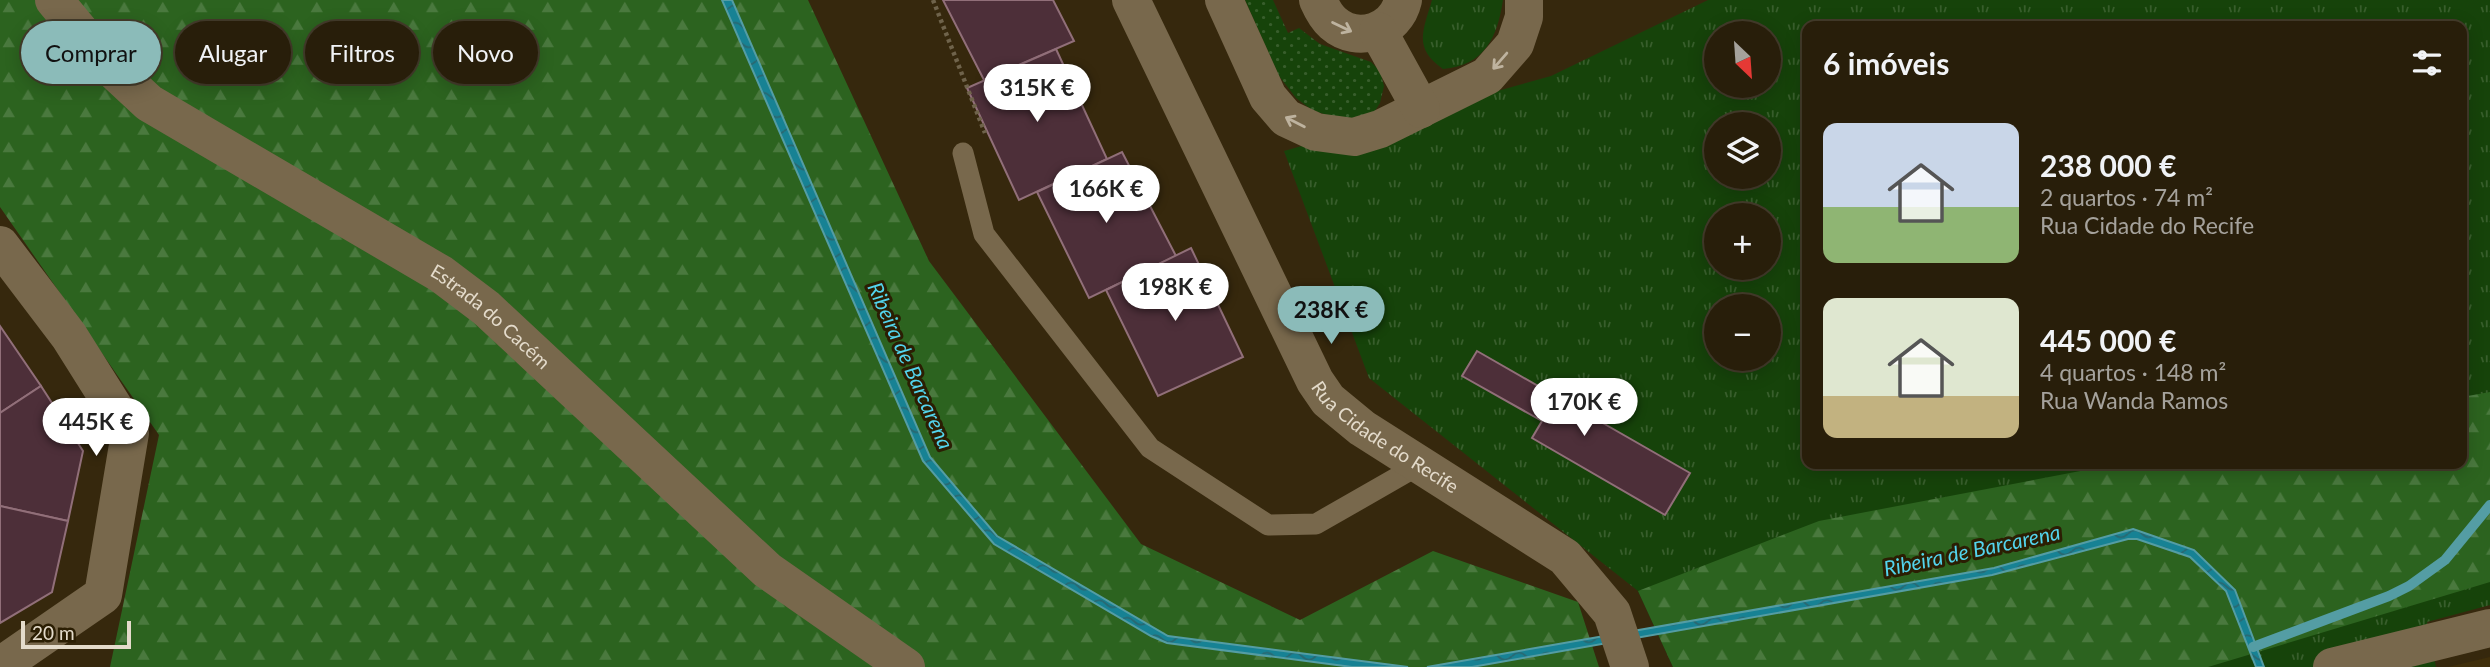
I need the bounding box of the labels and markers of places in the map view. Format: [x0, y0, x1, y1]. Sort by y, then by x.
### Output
pin: 315K € [980, 64, 1094, 124]
pin: 166K € [1049, 166, 1163, 225]
pin: 198K € [1118, 264, 1232, 323]
pin: 238K € [1274, 286, 1388, 346]
pin: 170K € [1527, 378, 1641, 438]
pin: 445K € [39, 398, 153, 458]

